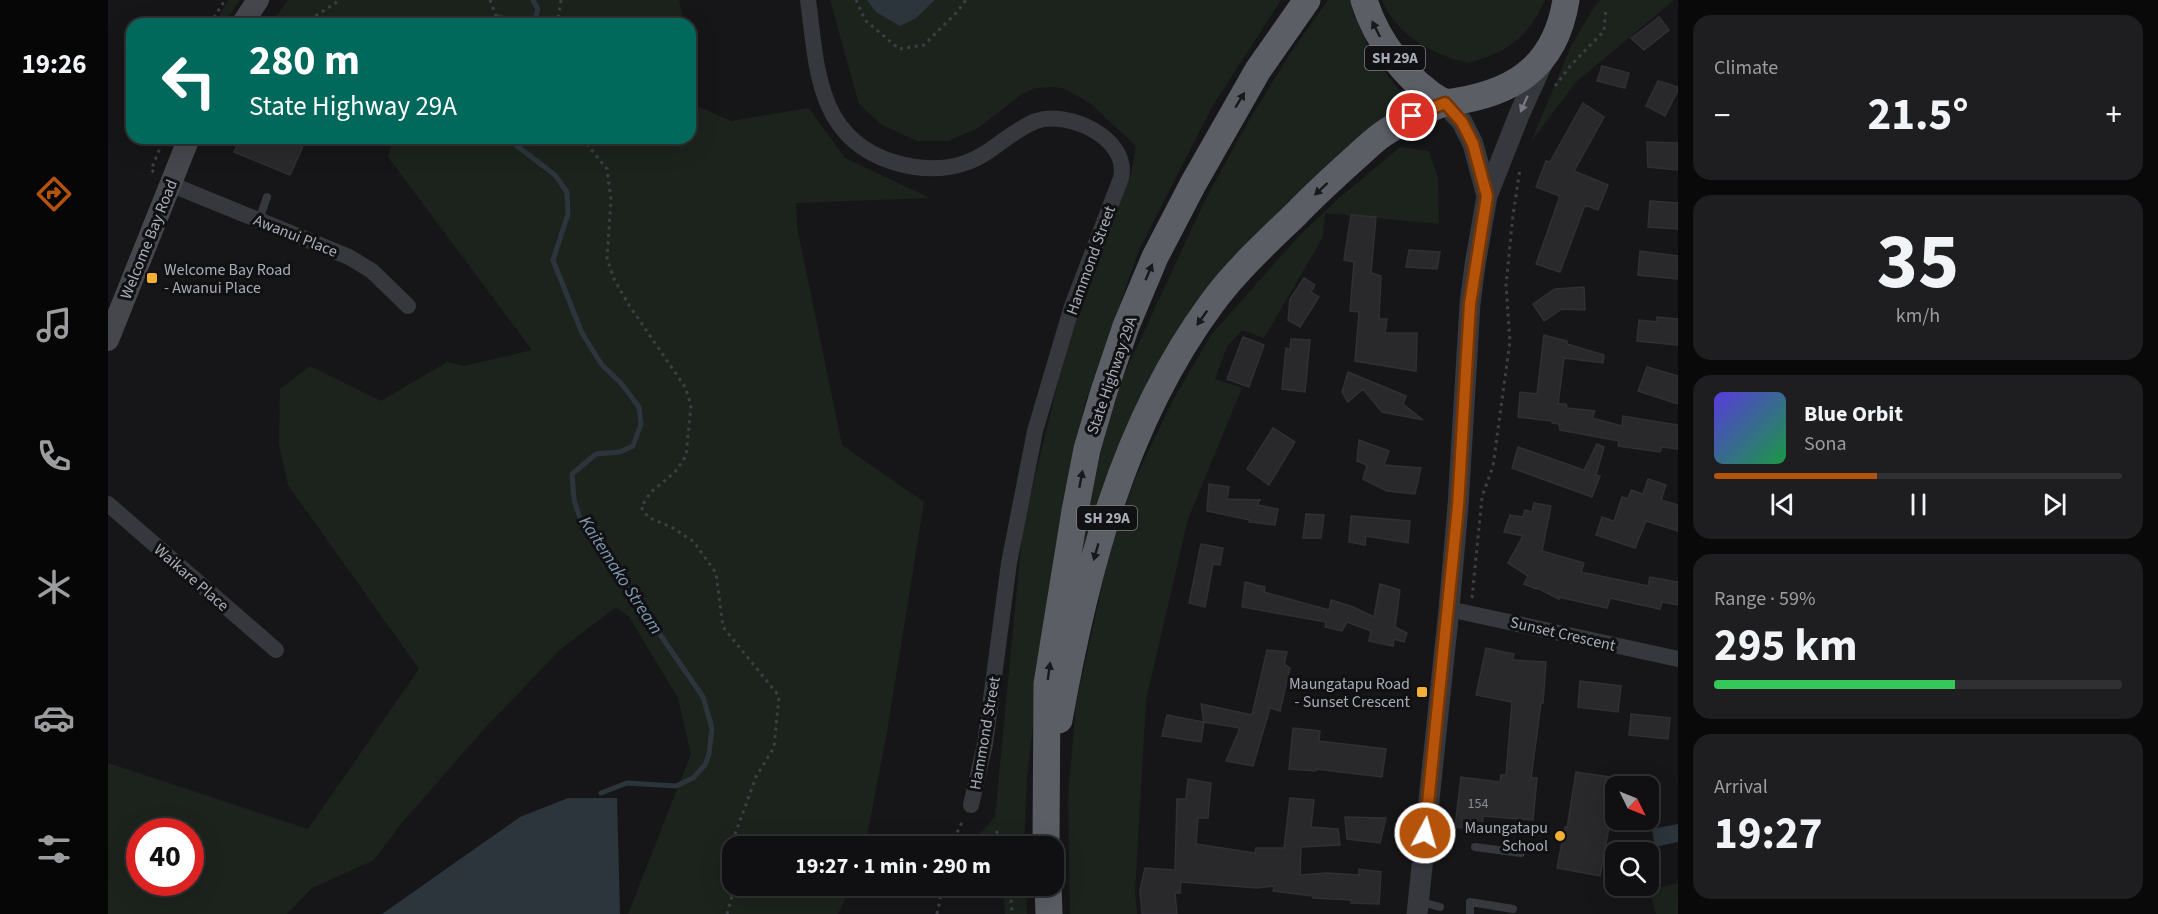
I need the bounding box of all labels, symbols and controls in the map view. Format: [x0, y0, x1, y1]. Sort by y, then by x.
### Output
one-way arrow [1371, 21, 1381, 38]
text: 280 m [249, 31, 360, 91]
icon: left [150, 42, 228, 120]
text: 19:26 [21, 45, 87, 84]
road number: SH 29A [1365, 46, 1425, 70]
text: Climate [1714, 54, 1778, 82]
text: 21.5° [1867, 83, 1969, 147]
text: State Highway 29A [249, 87, 457, 126]
pin [1386, 90, 1437, 141]
one-way arrow [1235, 92, 1246, 108]
text: − [1714, 92, 1730, 139]
text: + [2106, 92, 2122, 139]
one-way arrow [1519, 95, 1529, 113]
icon: arrive [1395, 99, 1428, 132]
icon: directions [33, 173, 75, 215]
street label: Welcome Bay Road [115, 176, 183, 302]
one-way arrow [1313, 182, 1328, 196]
street label: Hammond Street [1061, 202, 1121, 318]
text: 35 [1877, 207, 1959, 318]
street label: Awanui Place [250, 209, 341, 263]
place label: Welcome Bay Road - Awanui Place [164, 259, 291, 299]
one-way arrow [1145, 263, 1154, 281]
marker: Welcome Bay Road - Awanui Place [145, 271, 159, 285]
text: km/h [1896, 302, 1940, 330]
icon: music [33, 304, 75, 346]
one-way arrow [1196, 309, 1208, 325]
street label: State Highway 29A [1081, 313, 1143, 437]
text: Blue Orbit [1804, 398, 1903, 430]
text: Sona [1804, 430, 1847, 458]
icon: phone [33, 435, 75, 477]
one-way arrow [1077, 469, 1086, 488]
icon: previous [1766, 488, 1799, 521]
icon: pause [1902, 488, 1935, 521]
icon: next [2038, 488, 2071, 521]
road number: SH 29A [1077, 506, 1137, 530]
water label: Kaitemako Stream [573, 511, 668, 639]
street label: Waikare Place [149, 539, 234, 617]
one-way arrow [1091, 543, 1100, 561]
icon: climate [33, 566, 75, 608]
text: Range · 59% [1714, 585, 1815, 613]
street label: Sunset Crescent [1508, 611, 1618, 657]
text: 295 km [1714, 614, 1858, 678]
one-way arrow [1044, 661, 1053, 680]
place label: Maungatapu Road - Sunset Crescent [1289, 673, 1411, 713]
street label: Hammond Street [964, 674, 1006, 792]
marker: Maungatapu Road - Sunset Crescent [1415, 685, 1429, 699]
icon: car [33, 697, 75, 739]
text: Arrival [1714, 773, 1768, 801]
north arrow [1605, 776, 1659, 830]
map controls [1605, 776, 1659, 896]
house number: 154 [1468, 794, 1488, 814]
position arrow [1393, 801, 1457, 865]
text: 19:27 [1714, 802, 1823, 866]
place label: Maungatapu School [1464, 817, 1548, 857]
speed limit sign: 40 [126, 818, 204, 896]
icon: filters [33, 828, 75, 870]
marker: Maungatapu School [1553, 829, 1567, 843]
button: search [1605, 842, 1659, 896]
text: 19:27 · 1 min · 290 m [795, 850, 991, 882]

